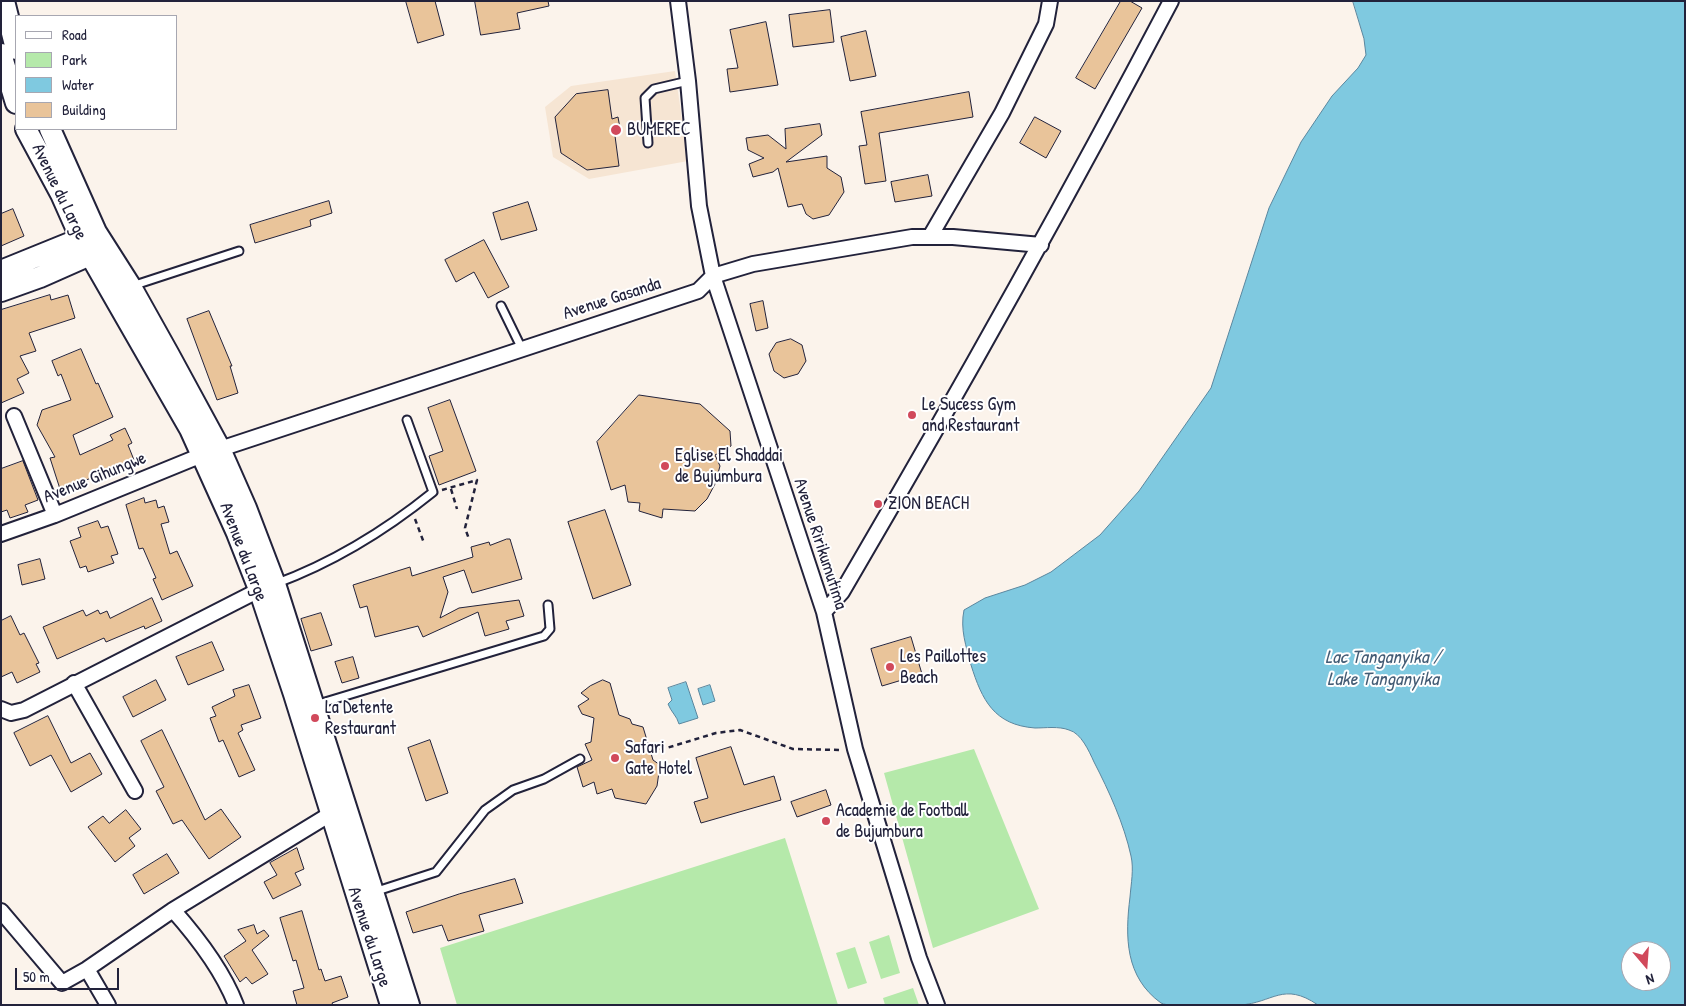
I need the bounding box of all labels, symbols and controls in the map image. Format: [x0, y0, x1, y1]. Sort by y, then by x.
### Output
legend [15, 15, 178, 130]
text: Road [62, 24, 87, 45]
text: Park [62, 49, 87, 70]
text: Water [62, 74, 94, 95]
text: Building [62, 99, 106, 120]
place label: BUMEREC [627, 119, 691, 141]
marker: BUMEREC [609, 123, 623, 137]
street label: Avenue du Large [26, 141, 92, 243]
street label: Avenue Gasanda [560, 273, 664, 325]
place label: Le Sucess Gym and Restaurant [922, 394, 1019, 436]
marker: Le Sucess Gym and Restaurant [906, 409, 918, 421]
place label: Eglise El Shaddai de Bujumbura [675, 445, 783, 488]
street label: Avenue Gihungwe [40, 448, 150, 508]
marker: Eglise El Shaddai de Bujumbura [659, 460, 671, 472]
street label: Avenue Ririkumutima [789, 476, 851, 612]
place label: ZION BEACH [888, 493, 969, 515]
marker: ZION BEACH [872, 498, 884, 510]
street label: Avenue du Large [214, 500, 272, 604]
place label: Les Paillottes Beach [900, 646, 986, 689]
water label: Lac Tanganyika / Lake Tanganyika [1325, 647, 1441, 691]
marker: Les Paillottes Beach [884, 661, 896, 673]
place label: La Detente Restaurant [325, 697, 396, 740]
marker: La Detente Restaurant [309, 712, 321, 724]
place label: Safari Gate Hotel [625, 737, 692, 780]
marker: Safari Gate Hotel [609, 752, 621, 764]
place label: Academie de Football de Bujumbura [836, 800, 969, 842]
marker: Academie de Football de Bujumbura [820, 815, 832, 827]
street label: Avenue du Large [343, 884, 395, 990]
north arrow [1621, 941, 1671, 991]
scale bar [18, 958, 121, 990]
text: 50 m [23, 966, 50, 987]
text: N [1644, 970, 1657, 990]

